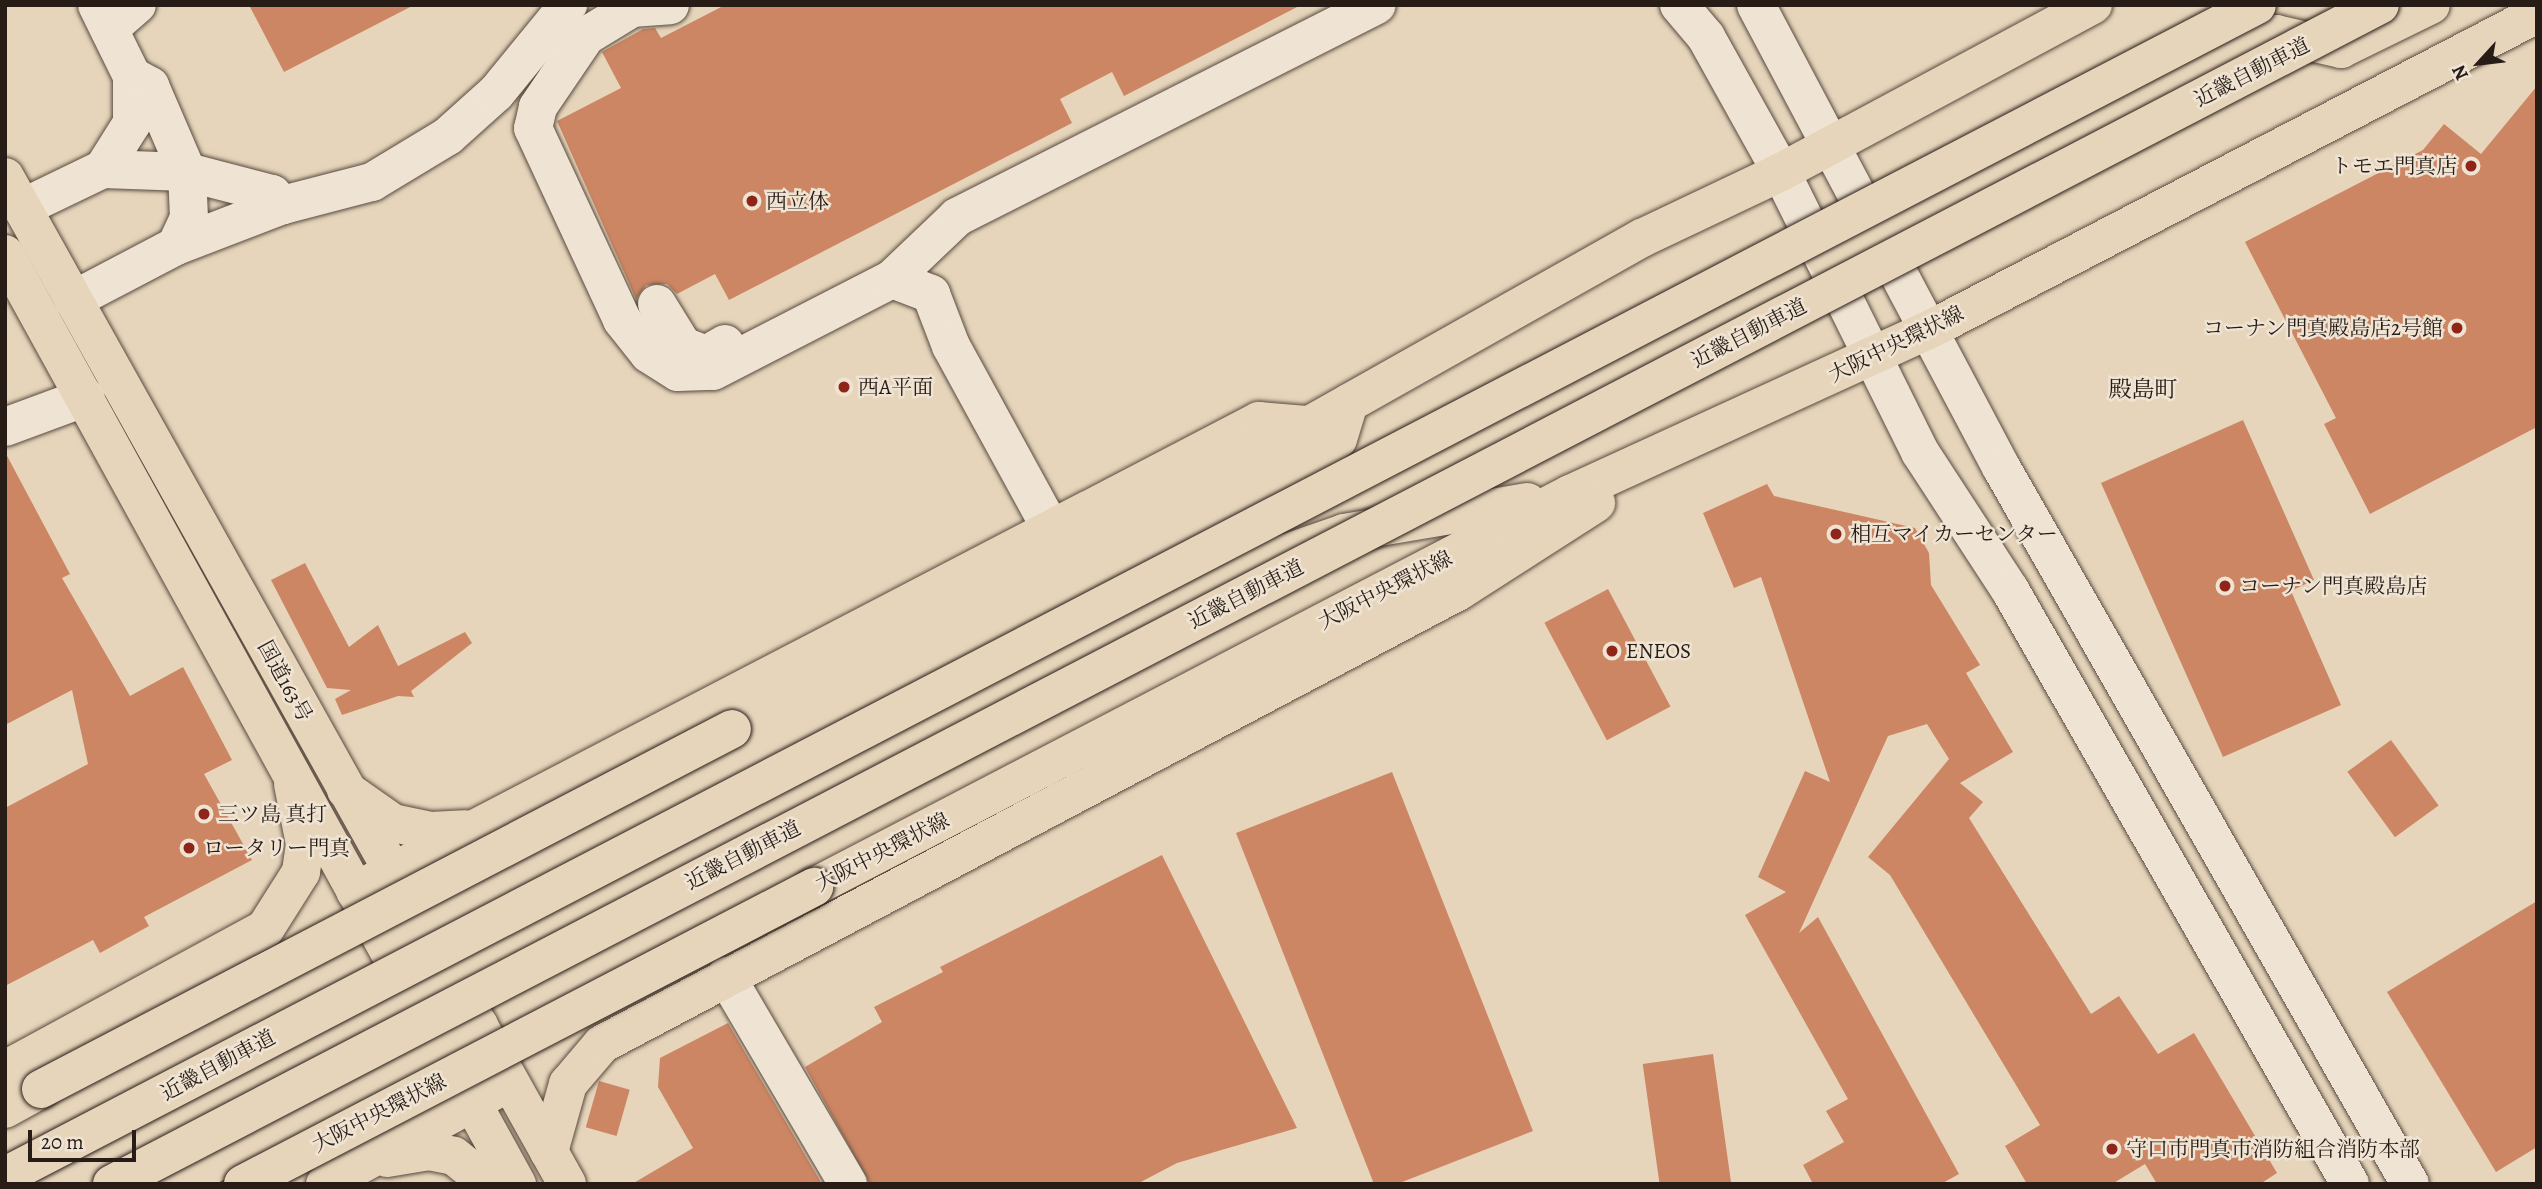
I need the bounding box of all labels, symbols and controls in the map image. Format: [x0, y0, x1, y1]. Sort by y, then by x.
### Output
north arrow [2444, 28, 2514, 98]
street label: 近畿自動車道 [2190, 32, 2314, 112]
text: N [2446, 60, 2475, 85]
place label: トモエ門真店 [2331, 153, 2457, 179]
marker: トモエ門真店 [2463, 158, 2479, 174]
place label: 西立体 [766, 188, 829, 214]
marker: 西立体 [744, 193, 760, 209]
street label: 近畿自動車道 [1687, 293, 1811, 373]
street label: 大阪中央環状線 [1824, 300, 1968, 388]
place label: コーナン門真殿島店2号館 [2202, 315, 2443, 341]
marker: コーナン門真殿島店2号館 [2449, 320, 2465, 336]
place label: 西A平面 [858, 374, 933, 400]
district label: 殿島町 [2109, 376, 2177, 404]
marker: 西A平面 [836, 379, 852, 395]
place label: 相互マイカーセンター [1850, 521, 2060, 547]
marker: 相互マイカーセンター [1828, 526, 1844, 542]
street label: 大阪中央環状線 [1314, 545, 1456, 635]
street label: 近畿自動車道 [1184, 554, 1308, 634]
place label: コーナン門真殿島店 [2239, 573, 2428, 599]
marker: コーナン門真殿島店 [2217, 578, 2233, 594]
street label: 国道163号 [252, 636, 318, 726]
place label: ENEOS [1626, 638, 1691, 664]
marker: ENEOS [1604, 643, 1620, 659]
place label: 三ツ島 真打 [218, 801, 327, 827]
marker: 三ツ島 真打 [196, 806, 212, 822]
street label: 大阪中央環状線 [811, 807, 953, 897]
street label: 近畿自動車道 [681, 815, 805, 895]
place label: ロータリー門真 [203, 835, 350, 861]
marker: ロータリー門真 [181, 840, 197, 856]
street label: 近畿自動車道 [156, 1024, 280, 1106]
street label: 大阪中央環状線 [308, 1068, 450, 1158]
scale bar [32, 1116, 140, 1160]
text: 20 m [41, 1128, 84, 1156]
place label: 守口市門真市消防組合消防本部 [2126, 1136, 2420, 1162]
marker: 守口市門真市消防組合消防本部 [2104, 1141, 2120, 1157]

